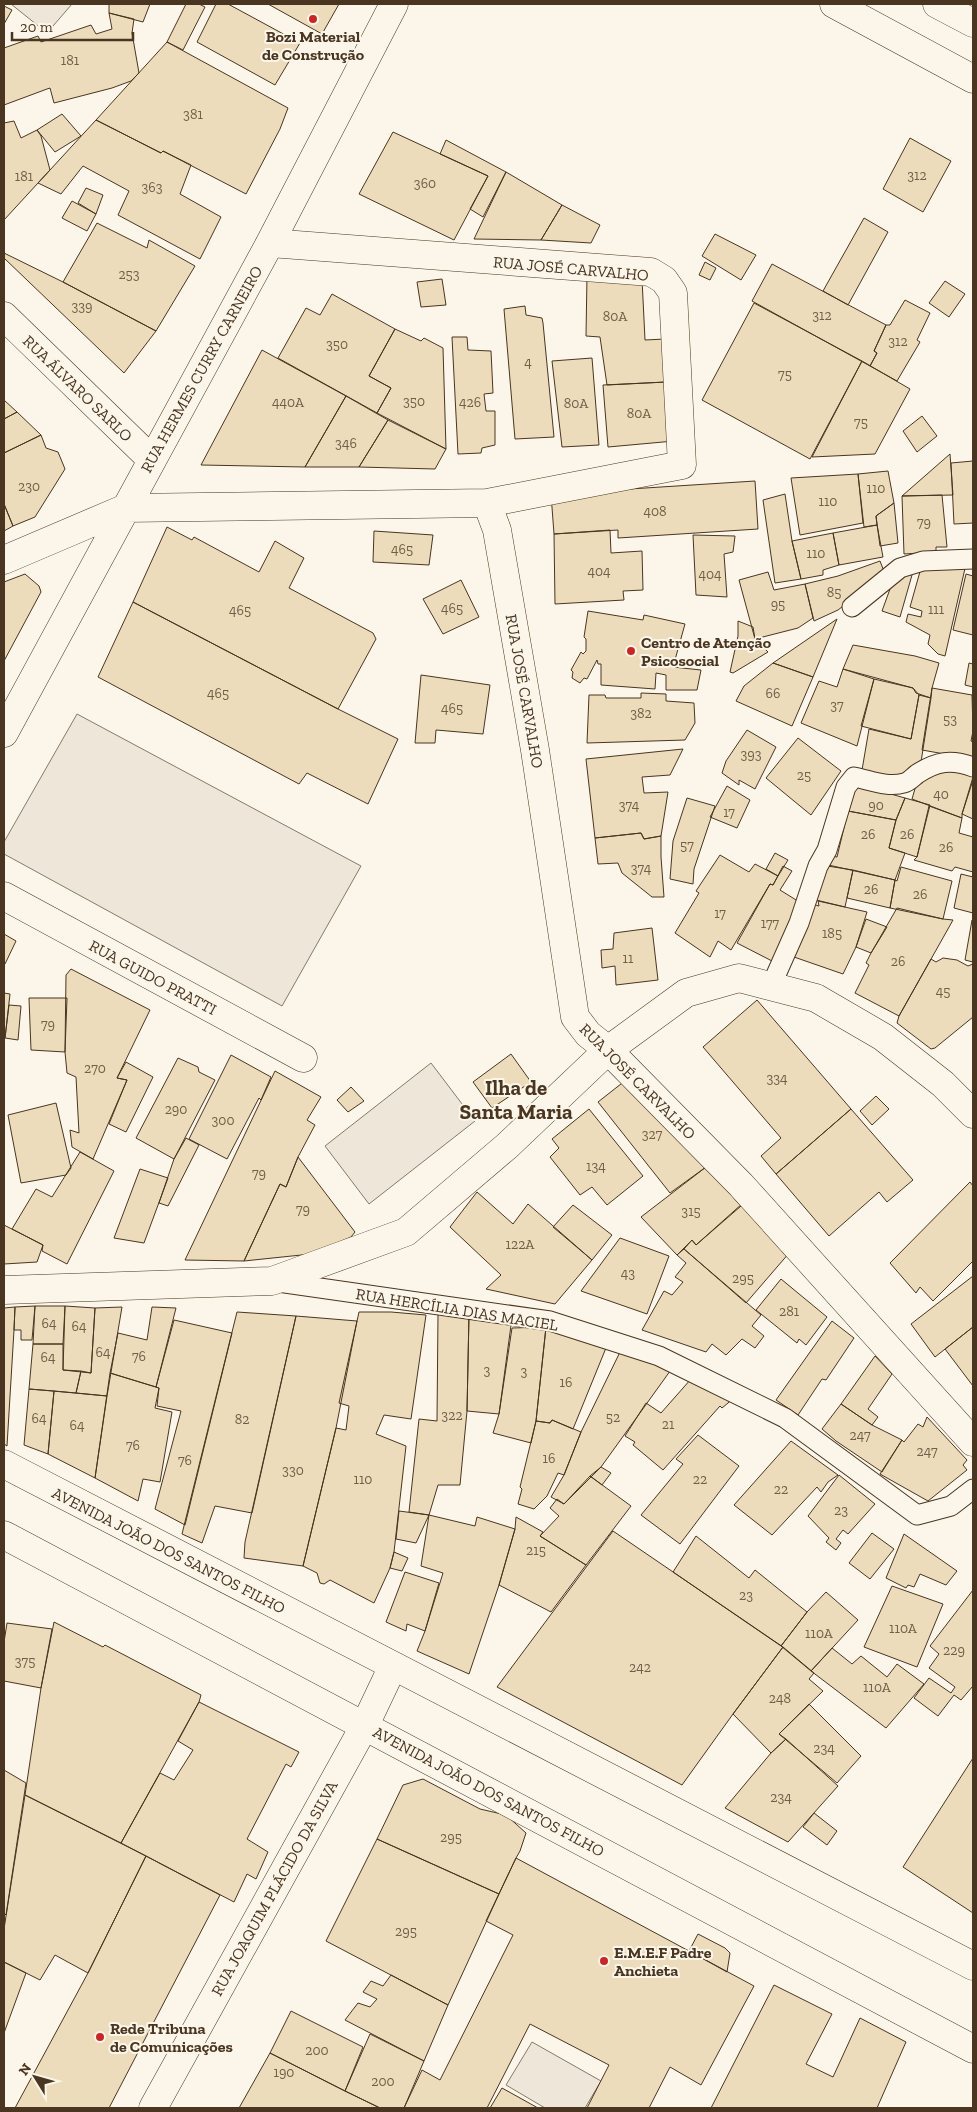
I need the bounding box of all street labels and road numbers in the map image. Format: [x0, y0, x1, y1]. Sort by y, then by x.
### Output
street label: RUA JOSÉ CARVALHO [492, 252, 650, 285]
street label: RUA HERMES CURRY CARNEIRO [137, 262, 267, 476]
street label: RUA ÁLVARO SARLO [19, 331, 137, 446]
street label: RUA JOSÉ CARVALHO [502, 613, 547, 770]
street label: RUA GUIDO PRATTI [86, 936, 220, 1019]
street label: RUA JOSÉ CARVALHO [576, 1019, 700, 1143]
street label: RUA HERCÍLIA DIAS MACIEL [354, 1284, 560, 1335]
street label: AVENIDA JOÃO DOS SANTOS FILHO [49, 1483, 289, 1618]
street label: AVENIDA JOÃO DOS SANTOS FILHO [370, 1722, 608, 1861]
street label: RUA JOAQUIM PLÁCIDO DA SILVA [207, 1777, 342, 1999]

